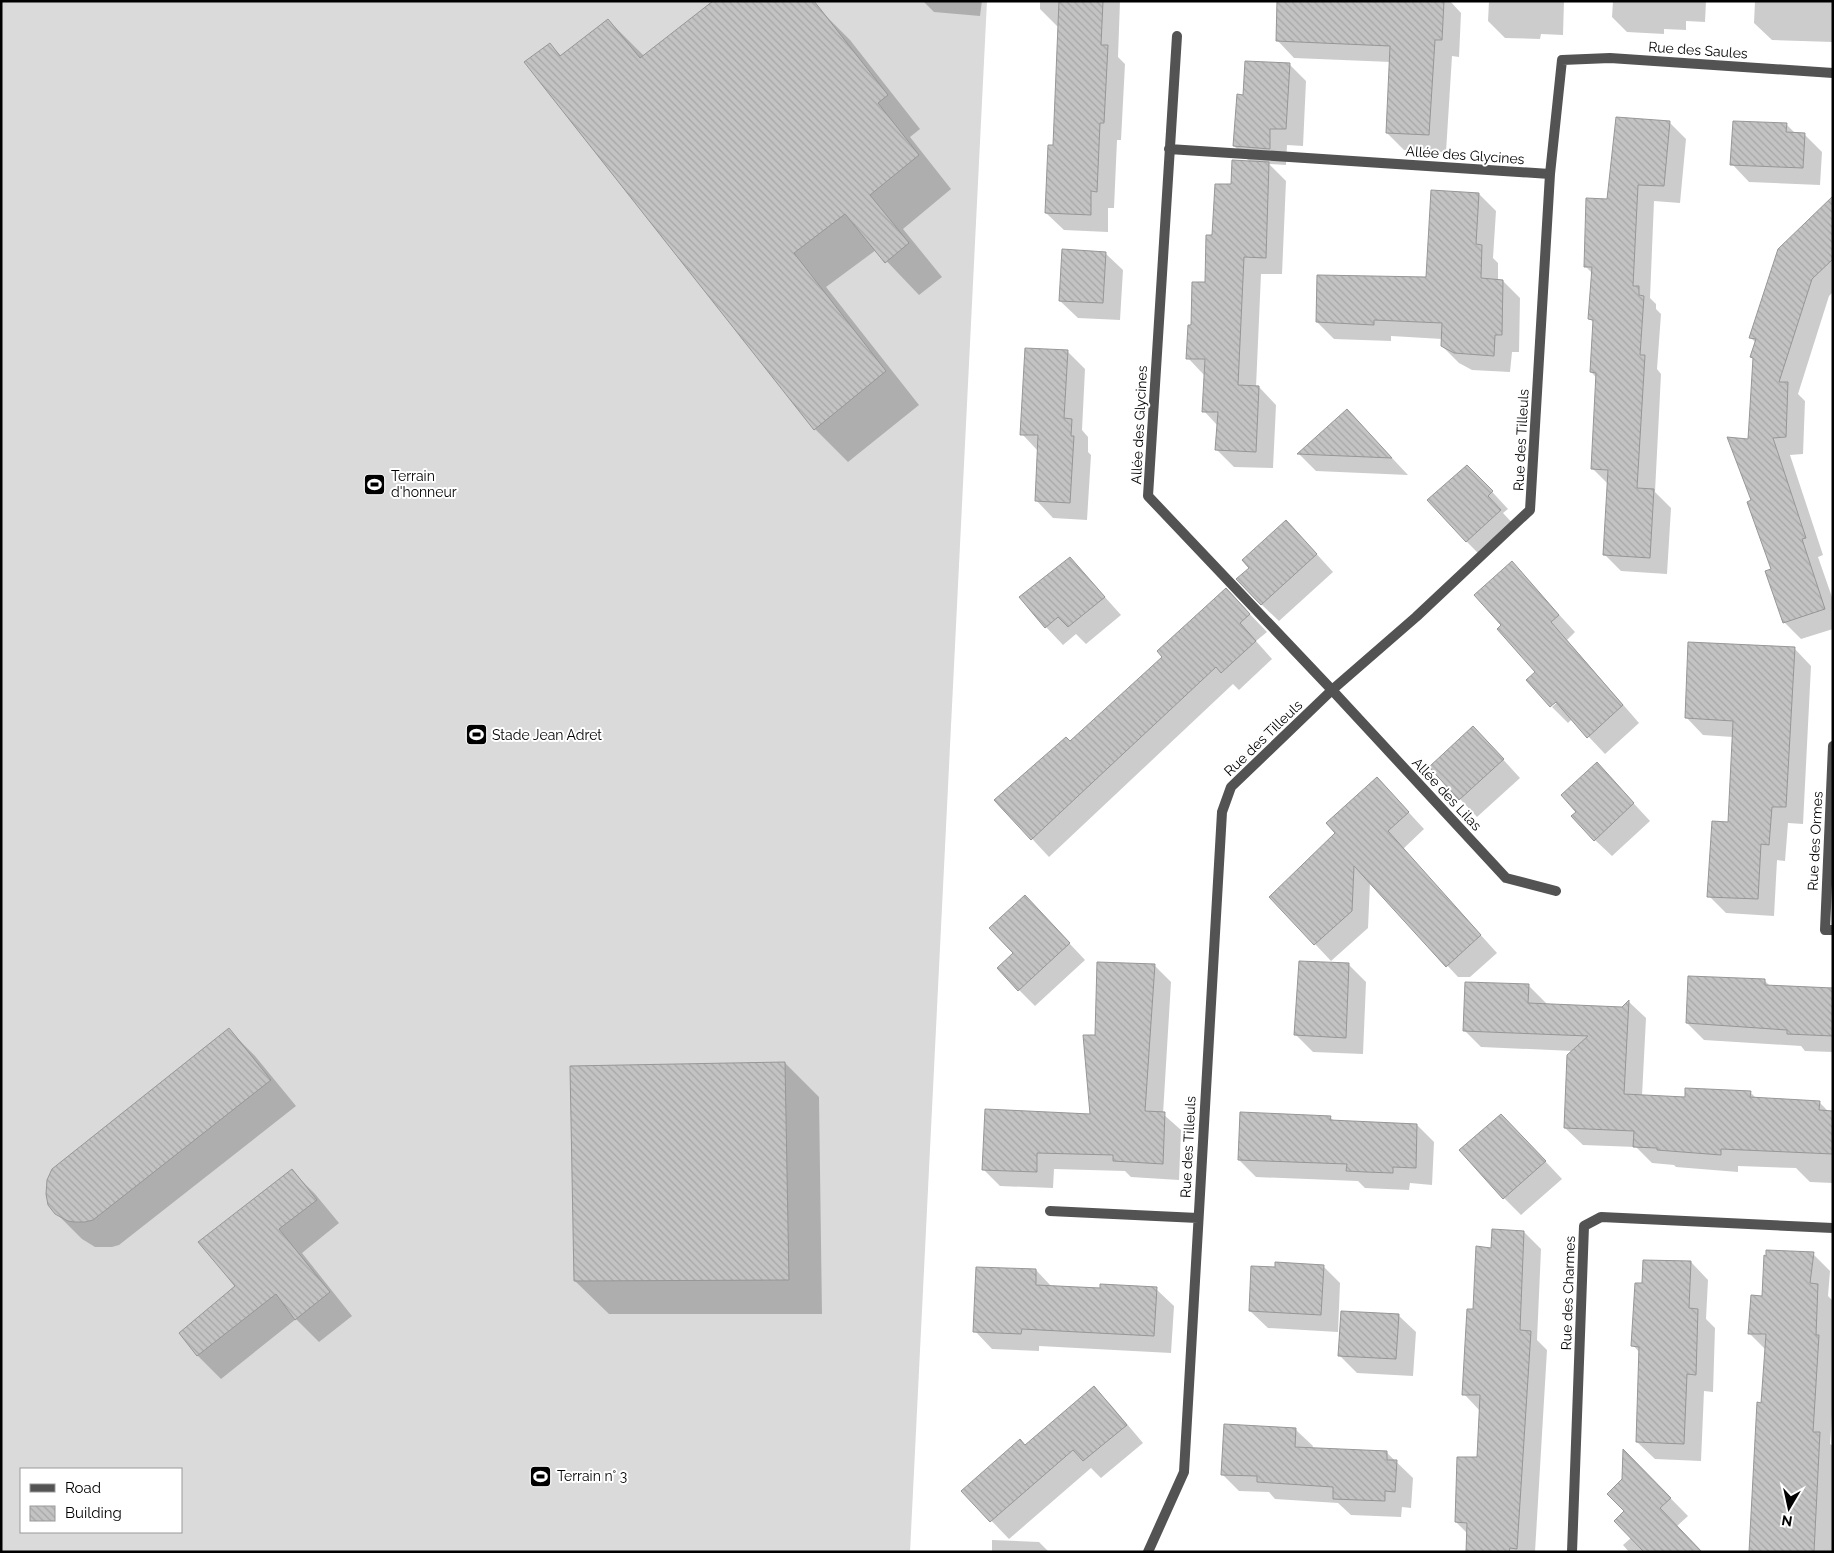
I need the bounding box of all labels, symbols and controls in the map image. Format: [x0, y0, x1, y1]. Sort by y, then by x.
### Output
street label: Rue des Saules [1648, 39, 1748, 61]
street label: Allée des Glycines [1405, 143, 1525, 167]
street label: Allée des Glycines [1128, 365, 1150, 485]
street label: Rue des Tilleuls [1510, 388, 1532, 491]
place label: Terrain d'honneur [391, 468, 457, 500]
sports icon: Terrain d'honneur [363, 472, 387, 496]
street label: Rue des Tilleuls [1221, 697, 1306, 779]
sports icon: Stade Jean Adret [464, 723, 488, 747]
place label: Stade Jean Adret [492, 727, 602, 743]
street label: Allée des Lilas [1409, 754, 1485, 834]
street label: Rue des Ormes [1804, 791, 1826, 891]
street label: Rue des Tilleuls [1177, 1095, 1199, 1198]
street label: Rue des Charmes [1558, 1235, 1578, 1351]
sports icon: Terrain n° 3 [529, 1464, 553, 1488]
legend [20, 1468, 182, 1533]
place label: Terrain n° 3 [557, 1468, 627, 1484]
text: Road [65, 1479, 101, 1497]
north arrow [1764, 1483, 1814, 1533]
text: Building [65, 1504, 122, 1522]
text: N [1780, 1512, 1793, 1530]

